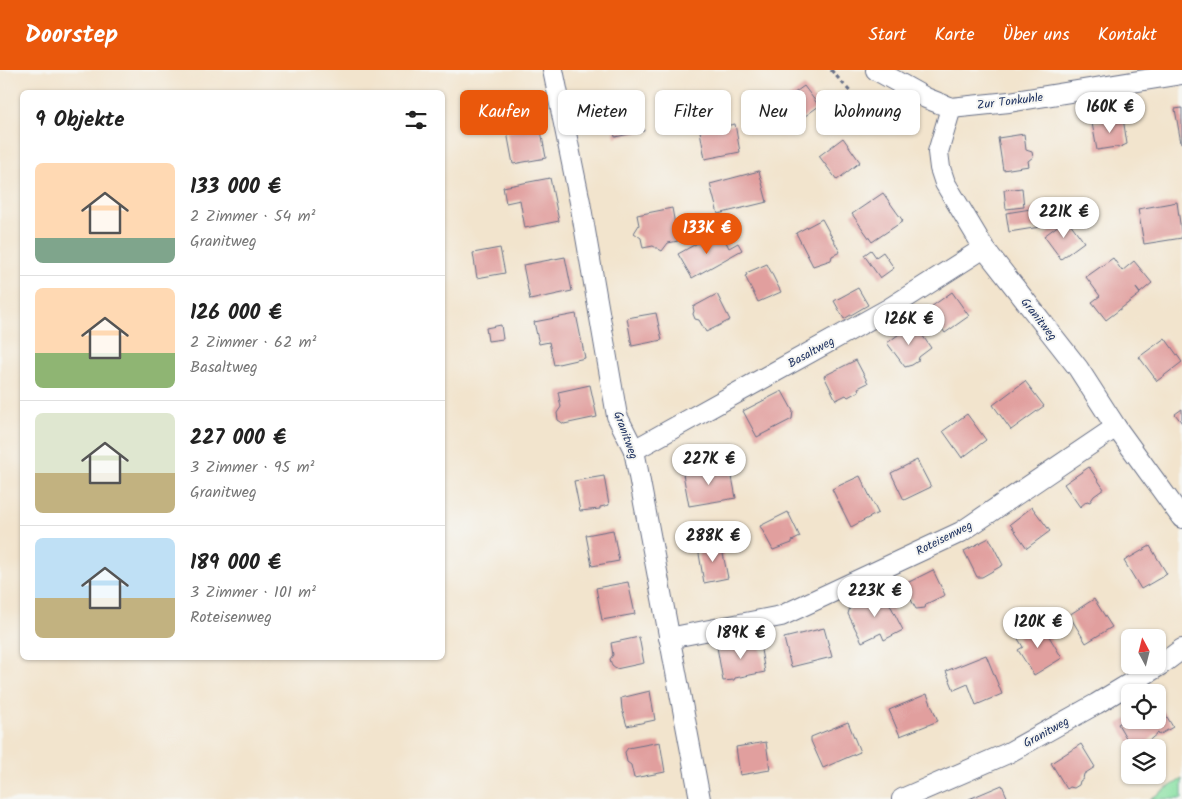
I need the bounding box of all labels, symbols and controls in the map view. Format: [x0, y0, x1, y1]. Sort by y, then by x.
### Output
text: Doorstep [25, 16, 118, 55]
text: Start [868, 21, 906, 50]
text: Karte [934, 21, 974, 50]
text: Über uns [1002, 21, 1070, 50]
text: Kontakt [1098, 21, 1157, 50]
street label: Zur Tonkuhle [976, 88, 1045, 115]
chip: Kaufen [460, 90, 548, 135]
chip: Mieten [558, 90, 645, 135]
chip: Filter [655, 90, 731, 135]
chip: Neu [741, 90, 806, 135]
chip: Wohnung [816, 90, 920, 135]
pin: 160K € [1069, 92, 1151, 134]
text: 160K € [1086, 95, 1134, 120]
text: 9 Objekte [35, 104, 124, 137]
icon: filters [402, 106, 430, 134]
text: 133 000 € [190, 171, 281, 204]
icon: home [75, 183, 135, 243]
pin: 221K € [1023, 196, 1105, 239]
text: 221K € [1039, 200, 1089, 225]
text: 2 Zimmer · 54 m² [190, 204, 316, 229]
pin: 133K € [666, 212, 748, 255]
text: 133K € [683, 216, 731, 241]
text: Granitweg [190, 229, 257, 254]
street label: Granitweg [1016, 294, 1062, 345]
text: 126 000 € [190, 297, 282, 330]
pin: 126K € [868, 304, 950, 346]
text: 126K € [885, 307, 933, 332]
icon: home [75, 308, 135, 368]
text: 2 Zimmer · 62 m² [190, 330, 316, 355]
street label: Basaltweg [784, 332, 838, 373]
text: Basaltweg [190, 355, 258, 380]
street label: Granitweg [608, 408, 643, 462]
text: 227 000 € [190, 422, 286, 455]
icon: home [75, 433, 135, 493]
pin: 227K € [668, 444, 750, 486]
text: 227K € [683, 447, 735, 472]
text: 3 Zimmer · 95 m² [190, 455, 314, 480]
text: Granitweg [190, 480, 257, 505]
street label: Roteisenweg [913, 516, 976, 561]
pin: 288K € [672, 520, 754, 563]
text: 288K € [686, 524, 740, 549]
text: 189 000 € [190, 547, 281, 580]
icon: home [75, 558, 135, 618]
pin: 223K € [834, 576, 916, 618]
text: 223K € [848, 579, 902, 604]
text: 3 Zimmer · 101 m² [190, 580, 316, 605]
text: Roteisenweg [190, 605, 272, 630]
pin: 120K € [997, 606, 1079, 649]
text: 120K € [1014, 610, 1062, 635]
pin: 189K € [700, 618, 782, 660]
text: 189K € [717, 621, 765, 646]
north arrow [1121, 629, 1166, 674]
map controls [1121, 629, 1166, 784]
button: locate [1121, 684, 1166, 729]
street label: Granitweg [1020, 712, 1073, 753]
button: layers [1121, 739, 1166, 784]

